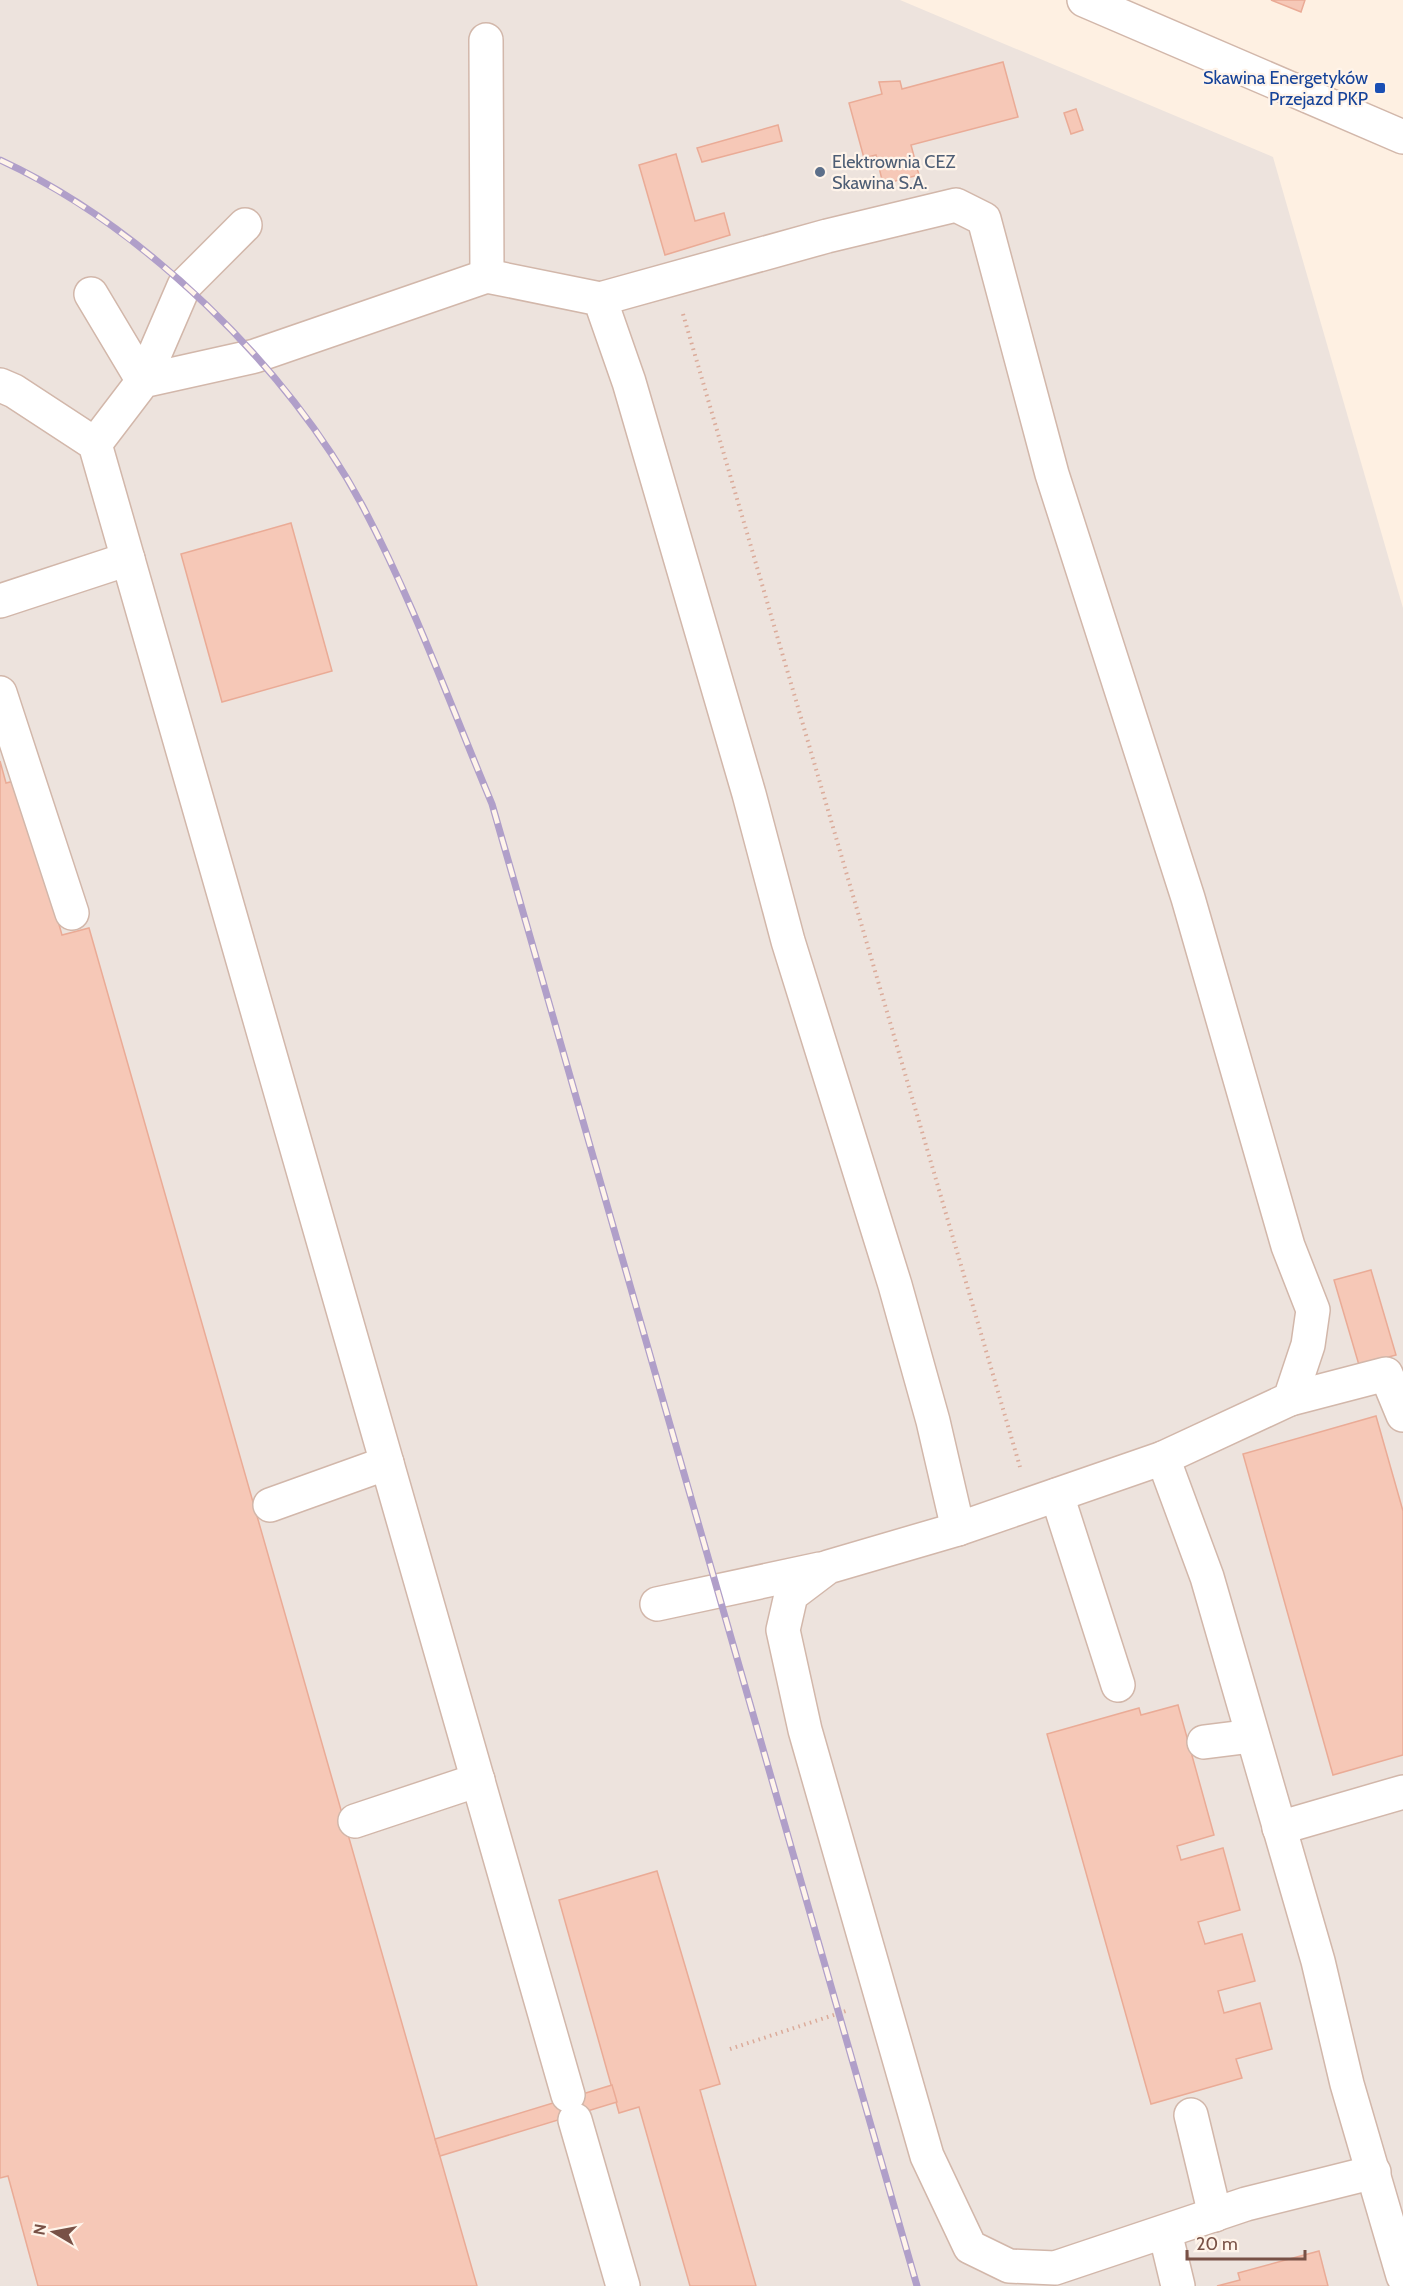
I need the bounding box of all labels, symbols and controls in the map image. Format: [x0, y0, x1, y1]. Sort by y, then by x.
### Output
place label: Skawina Energetyków Przejazd PKP [1203, 67, 1368, 110]
marker: Skawina Energetyków Przejazd PKP [1373, 81, 1387, 95]
place label: Elektrownia CEZ Skawina S.A. [832, 151, 955, 194]
marker: Elektrownia CEZ Skawina S.A. [813, 165, 827, 179]
north arrow [24, 2202, 84, 2262]
text: N [29, 2222, 50, 2237]
scale bar [1187, 2223, 1306, 2261]
text: 20 m [1196, 2233, 1238, 2255]

